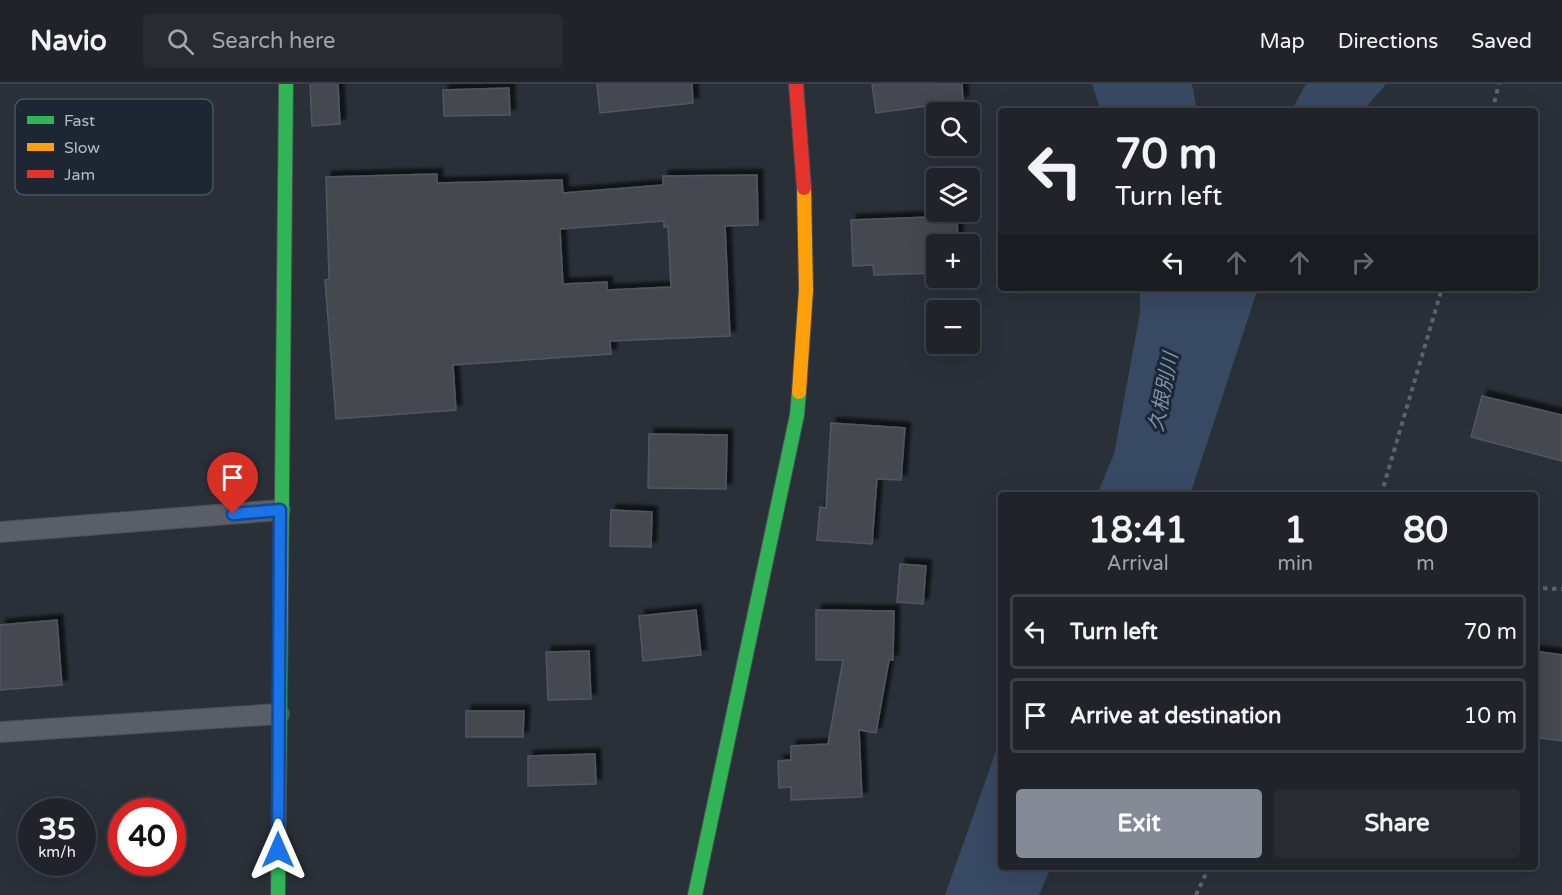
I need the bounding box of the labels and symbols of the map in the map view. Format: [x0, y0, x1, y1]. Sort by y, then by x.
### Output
legend [15, 99, 213, 195]
text: Fast [64, 111, 95, 131]
text: Slow [64, 138, 100, 158]
text: Jam [64, 165, 95, 185]
water label: 久根別川 [1145, 349, 1184, 434]
pin [207, 452, 258, 514]
speed limit sign: 40 [108, 798, 186, 876]
position arrow [246, 818, 310, 882]

